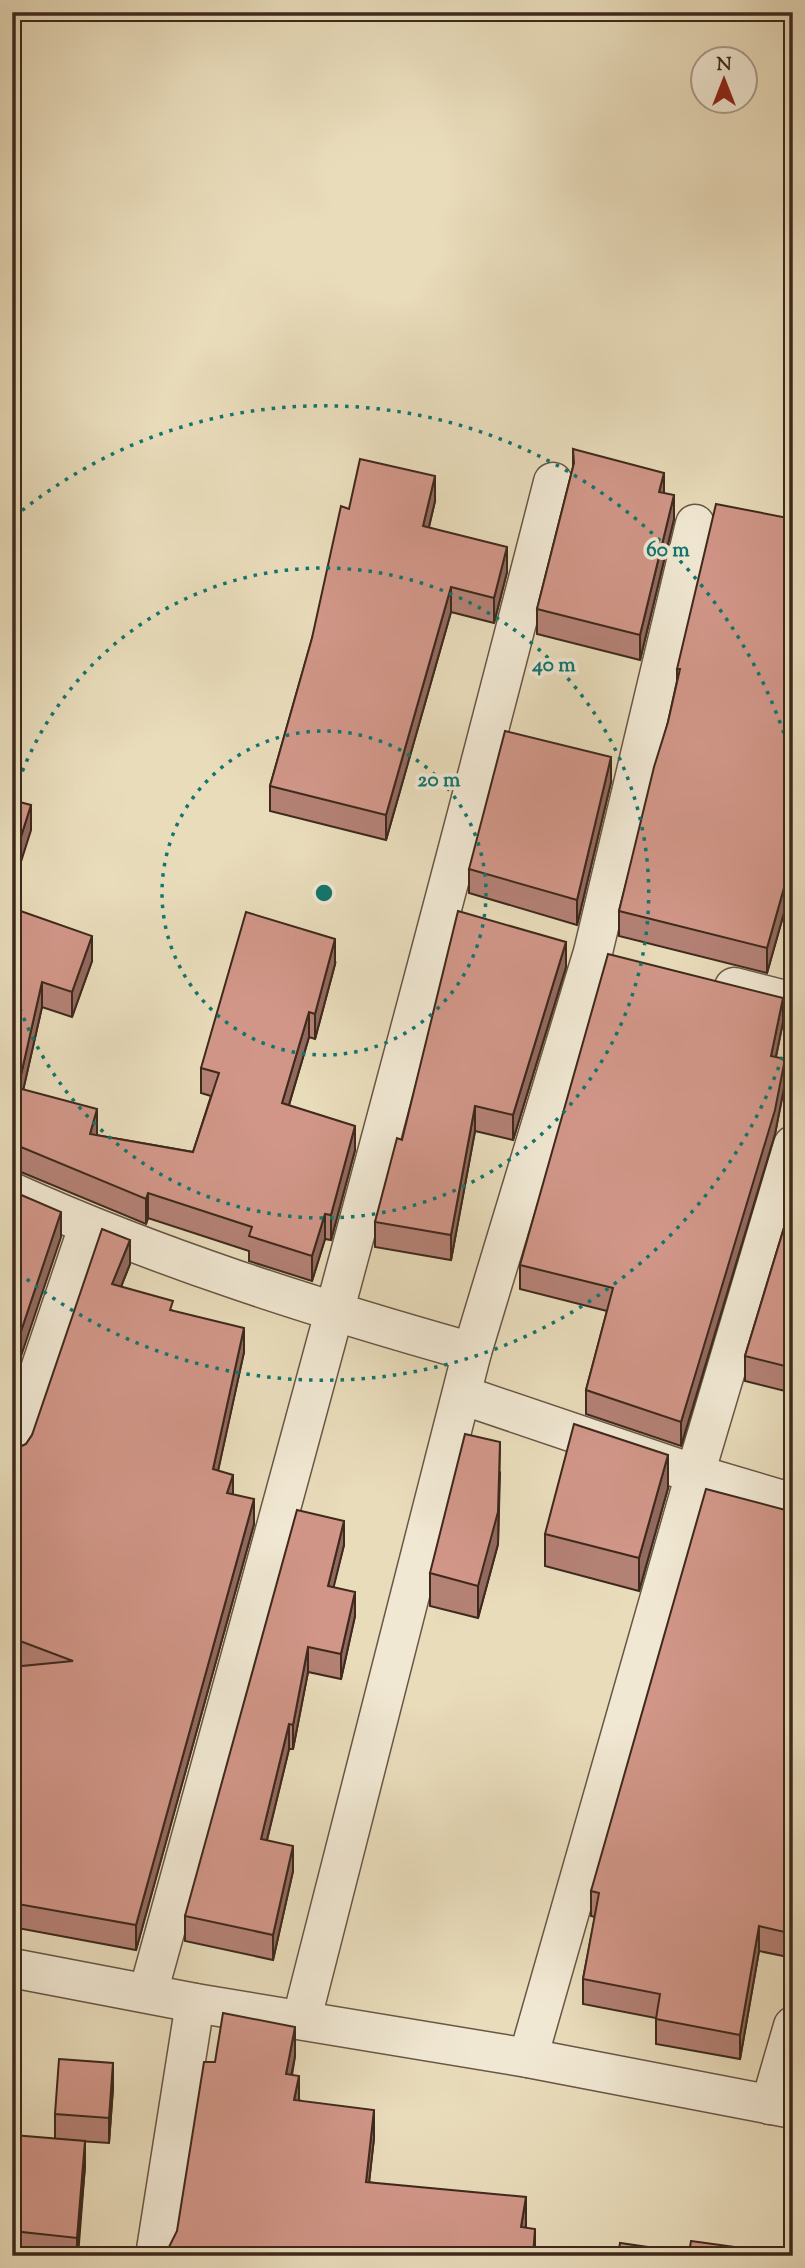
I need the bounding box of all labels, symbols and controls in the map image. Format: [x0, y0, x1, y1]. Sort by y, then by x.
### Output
north arrow [690, 46, 760, 116]
text: N [716, 52, 732, 79]
text: 60 m [646, 536, 690, 566]
text: 40 m [531, 651, 576, 681]
text: 20 m [418, 766, 461, 796]
centre of rings [312, 881, 336, 905]

